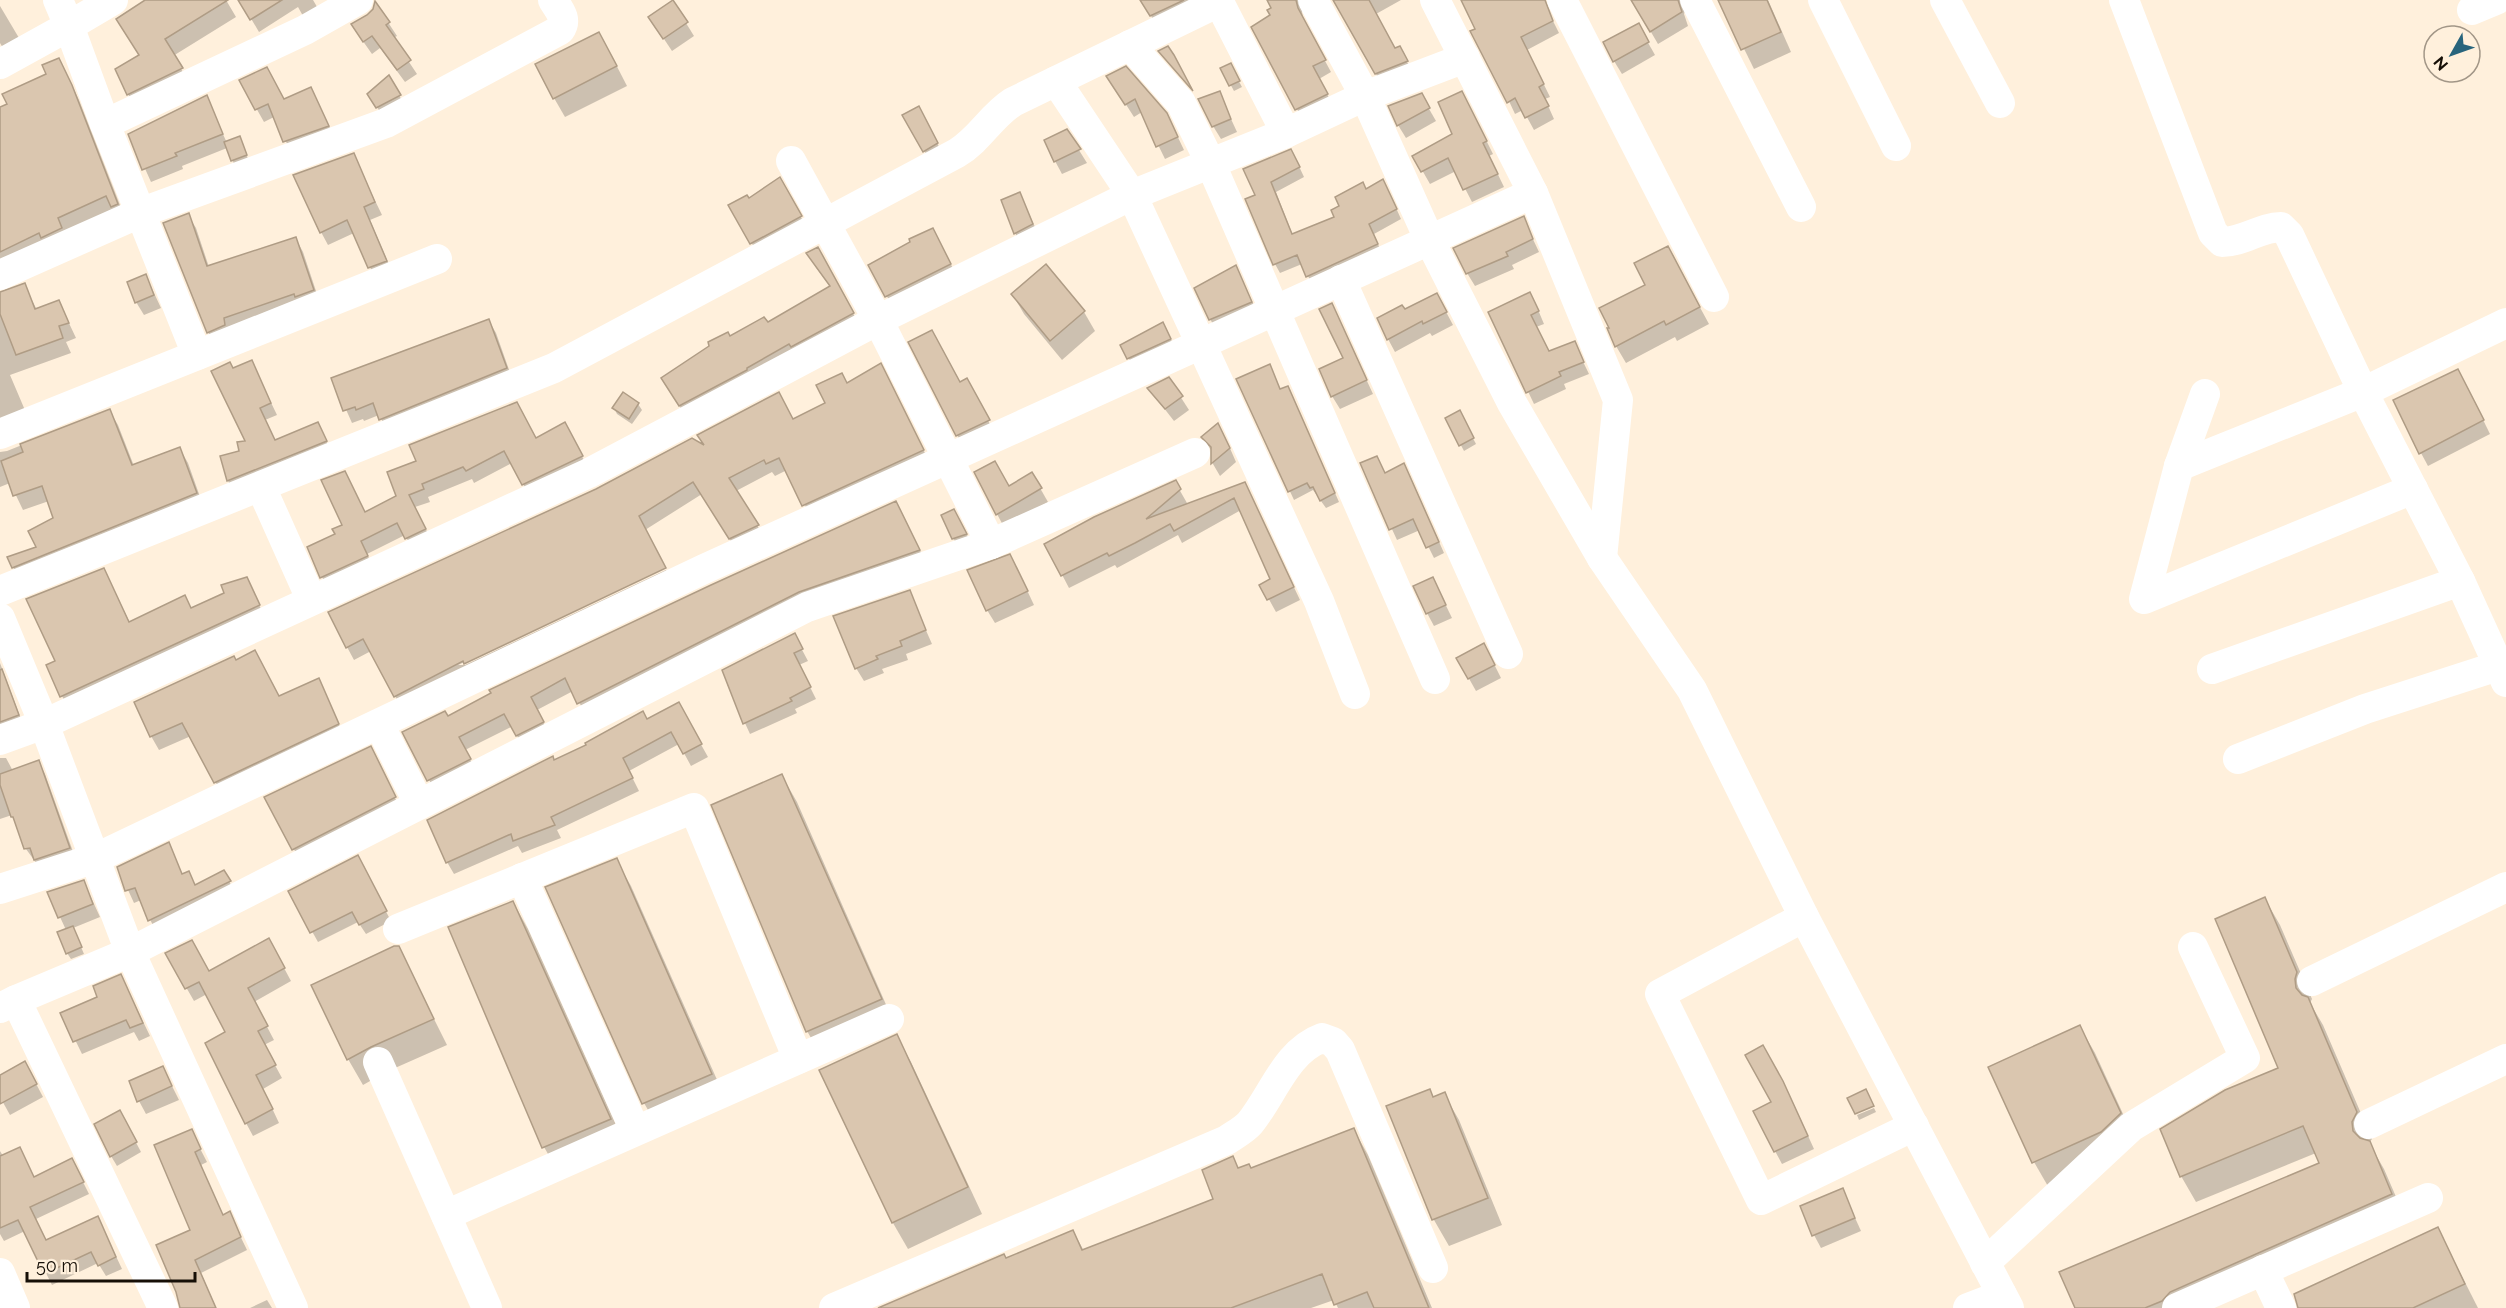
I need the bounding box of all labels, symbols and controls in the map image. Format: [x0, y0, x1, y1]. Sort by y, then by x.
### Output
north arrow [2422, 24, 2482, 84]
text: N [2430, 53, 2452, 74]
scale bar [27, 1245, 195, 1283]
text: 50 m [36, 1255, 78, 1276]

